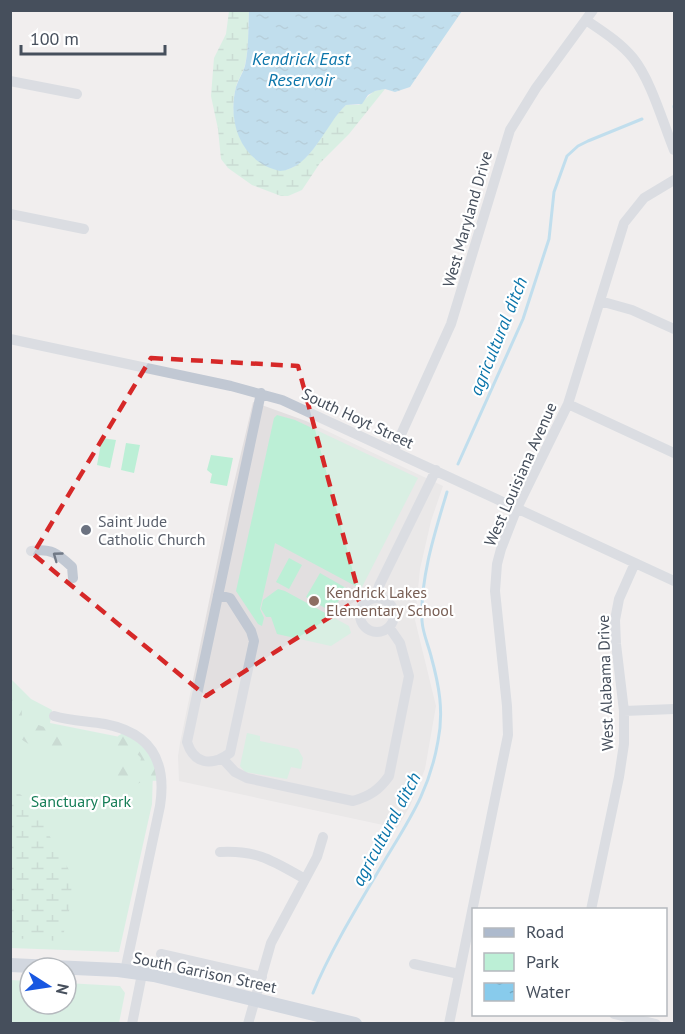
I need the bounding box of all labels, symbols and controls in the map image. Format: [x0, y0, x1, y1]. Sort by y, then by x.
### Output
scale bar [21, 18, 165, 56]
text: 100 m [30, 27, 79, 50]
water label: Kendrick East Reservoir [252, 47, 351, 91]
street label: West Maryland Drive [438, 149, 496, 289]
water label: agricultural ditch [464, 273, 532, 399]
street label: South Hoyt Street [299, 383, 418, 453]
street label: West Louisiana Avenue [479, 399, 561, 549]
place label: Saint Jude Catholic Church [98, 511, 206, 549]
marker: Saint Jude Catholic Church [79, 523, 93, 537]
one-way arrow [53, 552, 64, 563]
place label: Kendrick Lakes Elementary School [326, 582, 454, 620]
marker: Kendrick Lakes Elementary School [307, 594, 321, 608]
street label: West Alabama Drive [593, 615, 617, 751]
water label: agricultural ditch [346, 768, 426, 890]
park label: Sanctuary Park [31, 791, 132, 811]
legend [472, 908, 667, 1016]
text: Road [526, 920, 564, 943]
street label: South Garrison Street [131, 947, 279, 997]
text: Park [526, 950, 559, 973]
north arrow [18, 956, 78, 1016]
text: Water [526, 980, 570, 1003]
text: N [52, 982, 74, 996]

